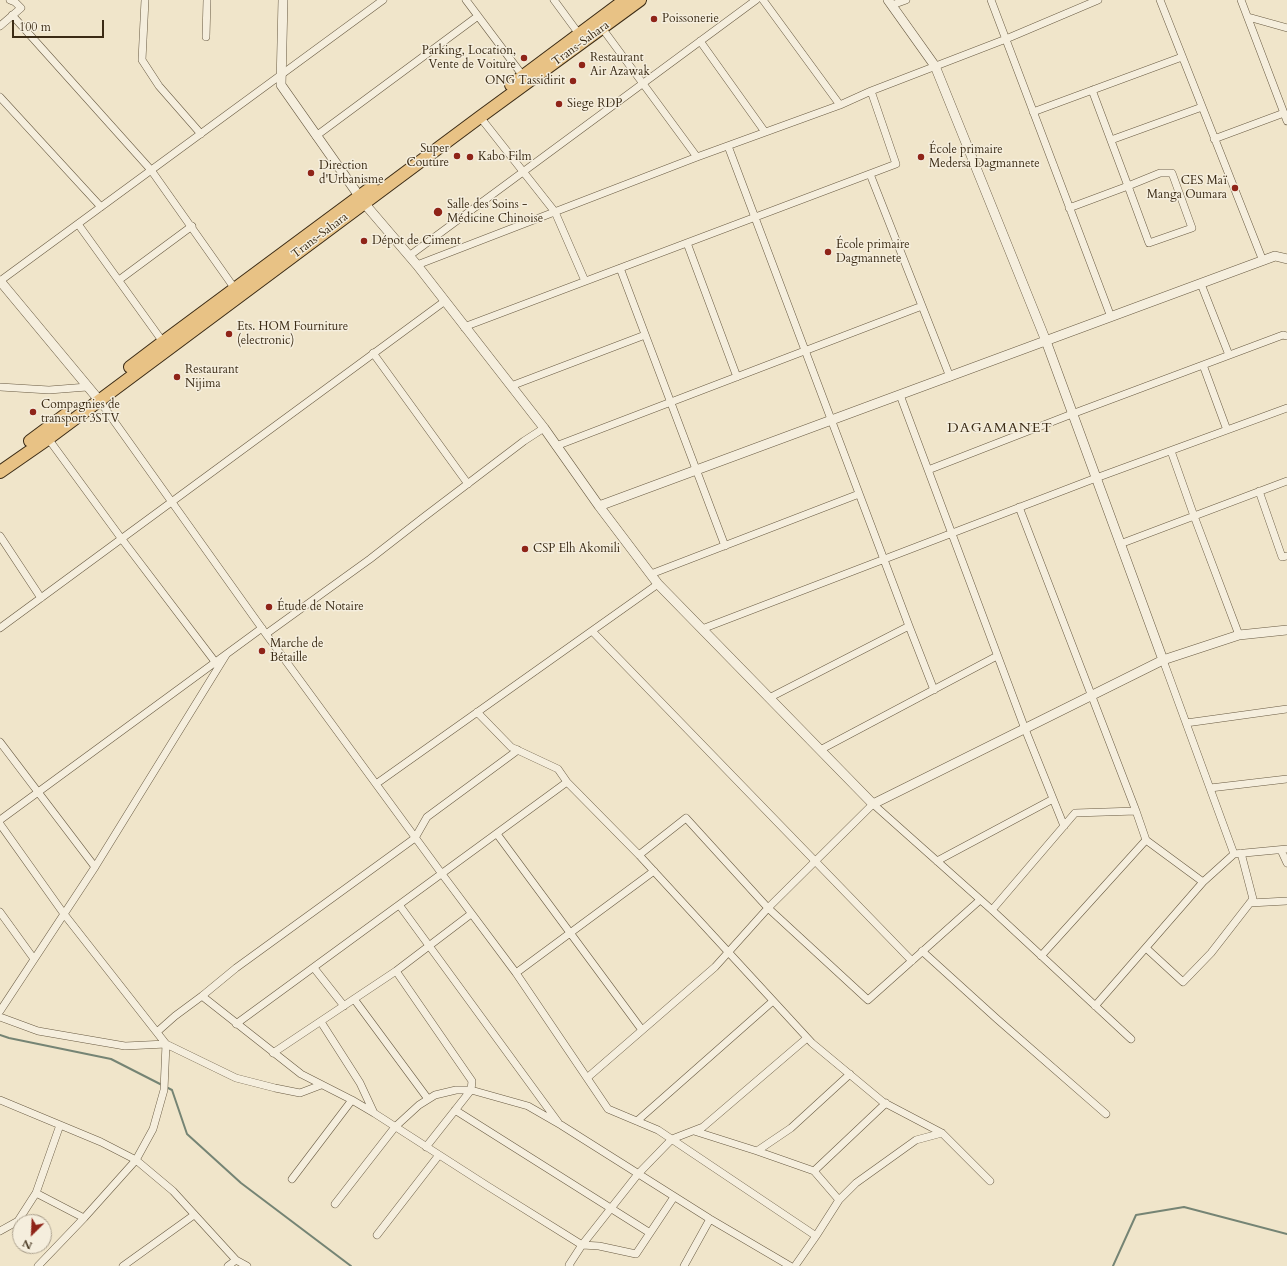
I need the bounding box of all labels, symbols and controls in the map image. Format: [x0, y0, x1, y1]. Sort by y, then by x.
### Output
scale bar [14, 12, 106, 38]
place label: Poissonerie [662, 12, 719, 26]
marker: Poissonerie [649, 14, 659, 24]
street label: Trans-Sahara [550, 18, 612, 70]
text: 100 m [19, 19, 51, 35]
place label: Parking, Location, Vente de Voiture [422, 44, 516, 72]
place label: Restaurant Air Azawak [590, 51, 650, 79]
marker: Parking, Location, Vente de Voiture [519, 53, 529, 63]
marker: Restaurant Air Azawak [577, 60, 587, 70]
place label: ONG Tassidirit [485, 74, 565, 88]
marker: ONG Tassidirit [568, 76, 578, 86]
place label: Siege RDP [567, 97, 622, 111]
marker: Siege RDP [554, 99, 564, 109]
place label: Super Couture [407, 142, 449, 170]
place label: École primaire Medersa Dagmannete [929, 143, 1040, 171]
place label: Kabo Film [478, 150, 532, 164]
marker: Super Couture [452, 151, 462, 161]
marker: Kabo Film [465, 152, 475, 162]
marker: École primaire Medersa Dagmannete [916, 152, 926, 162]
place label: Direction d'Urbanisme [319, 159, 384, 187]
marker: Direction d'Urbanisme [306, 168, 316, 178]
place label: CES Maï Manga Oumara [1147, 174, 1227, 202]
marker: CES Maï Manga Oumara [1230, 183, 1240, 193]
place label: Salle des Soins - Médicine Chinoise [447, 198, 543, 226]
marker: Salle des Soins - Médicine Chinoise [432, 206, 444, 218]
street label: Trans-Sahara [289, 210, 351, 262]
place label: Dépot de Ciment [372, 234, 461, 248]
marker: Dépot de Ciment [359, 236, 369, 246]
place label: École primaire Dagmannete [836, 238, 910, 266]
marker: École primaire Dagmannete [823, 247, 833, 257]
place label: Ets. HOM Fourniture (electronic) [237, 320, 348, 348]
marker: Ets. HOM Fourniture (electronic) [224, 329, 234, 339]
place label: Restaurant Nijima [185, 363, 239, 391]
marker: Restaurant Nijima [172, 372, 182, 382]
place label: Compagnies de transport 3STV [41, 398, 120, 426]
marker: Compagnies de transport 3STV [28, 407, 38, 417]
district label: DAGAMANET [947, 421, 1053, 437]
place label: CSP Elh Akomili [533, 542, 620, 556]
marker: CSP Elh Akomili [520, 544, 530, 554]
place label: Étude de Notaire [277, 600, 364, 614]
marker: Étude de Notaire [264, 602, 274, 612]
place label: Marche de Bétaille [270, 637, 323, 665]
marker: Marche de Bétaille [257, 646, 267, 656]
north arrow [12, 1214, 52, 1254]
text: N [20, 1236, 35, 1253]

